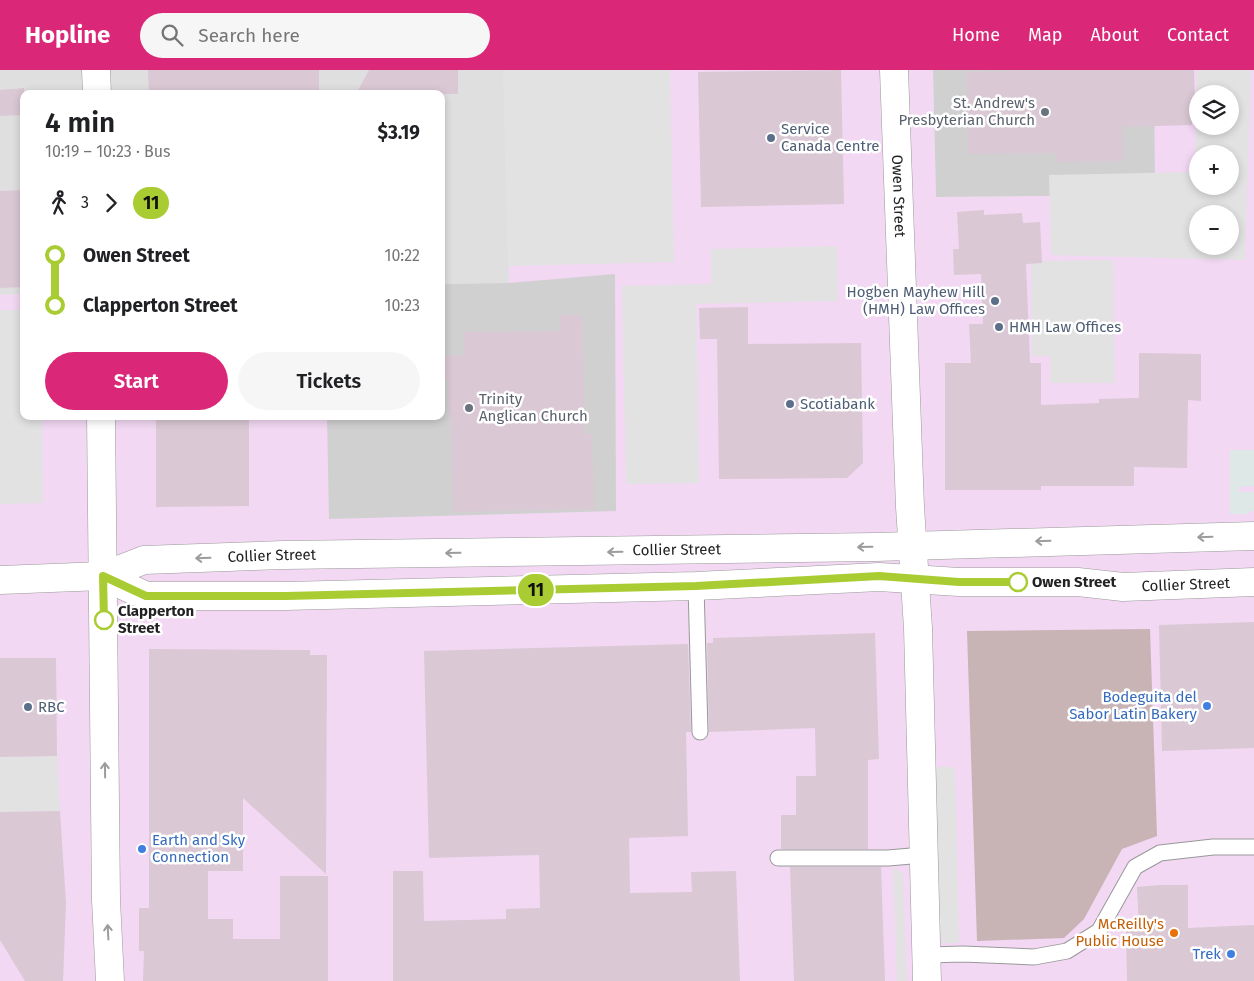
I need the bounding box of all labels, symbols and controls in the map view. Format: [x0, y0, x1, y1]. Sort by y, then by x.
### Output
search box [140, 13, 490, 58]
text: Hopline [25, 21, 110, 49]
icon: search [158, 21, 186, 49]
text: Search here [198, 24, 300, 47]
text: Home [952, 24, 1000, 46]
text: Map [1028, 24, 1062, 46]
text: About [1090, 24, 1139, 46]
text: Contact [1167, 24, 1229, 46]
map controls [1189, 85, 1239, 255]
button: layers [1189, 85, 1239, 135]
place label: St. Andrew's Presbyterian Church [898, 94, 1035, 129]
text: 4 min [45, 106, 115, 139]
marker: St. Andrew's Presbyterian Church [1039, 106, 1051, 118]
place label: Service Canada Centre [781, 120, 879, 155]
text: $3.19 [378, 121, 420, 144]
marker: Service Canada Centre [765, 132, 777, 144]
text: 10:19 – 10:23 · Bus [45, 142, 171, 161]
button: + [1189, 145, 1239, 195]
street label: Owen Street [888, 154, 909, 238]
icon: walk [45, 189, 73, 217]
icon: forward [97, 189, 125, 217]
text: 11 [143, 192, 159, 214]
text: 3 [81, 193, 89, 212]
button: − [1189, 205, 1239, 255]
text: Owen Street [83, 244, 190, 267]
text: 10:22 [384, 246, 420, 265]
place label: Hogben Mayhew Hill (HMH) Law Offices [846, 283, 986, 318]
text: Clapperton Street [83, 294, 238, 317]
marker: Hogben Mayhew Hill (HMH) Law Offices [989, 295, 1001, 307]
text: 10:23 [384, 296, 420, 315]
place label: HMH Law Offices [1009, 318, 1121, 336]
marker: HMH Law Offices [993, 321, 1005, 333]
button: Start [45, 352, 228, 410]
button: Tickets [238, 352, 420, 410]
place label: Trinity Anglican Church [479, 390, 588, 425]
place label: Scotiabank [800, 395, 875, 413]
marker: Scotiabank [784, 398, 796, 410]
marker: Trinity Anglican Church [463, 402, 475, 414]
one-way arrow [1198, 532, 1214, 542]
one-way arrow [1035, 537, 1051, 546]
street label: Collier Street [632, 540, 722, 559]
one-way arrow [857, 543, 873, 552]
street label: Collier Street [227, 546, 317, 566]
one-way arrow [607, 547, 624, 557]
one-way arrow [445, 548, 461, 558]
one-way arrow [195, 553, 211, 562]
marker: Owen Street [1008, 572, 1028, 592]
place label: Owen Street [1032, 573, 1117, 591]
line badge: 11 [514, 574, 558, 606]
street label: Collier Street [1141, 574, 1231, 595]
text: 11 [528, 579, 544, 601]
place label: Clapperton Street [118, 602, 194, 637]
marker: Clapperton Street [94, 610, 114, 630]
place label: Bodeguita del Sabor Latin Bakery [1069, 688, 1198, 723]
place label: RBC [38, 698, 65, 716]
marker: Bodeguita del Sabor Latin Bakery [1201, 700, 1213, 712]
marker: RBC [22, 701, 34, 713]
one-way arrow [100, 762, 110, 778]
place label: Earth and Sky Connection [152, 831, 246, 866]
marker: Earth and Sky Connection [136, 843, 148, 855]
place label: McReilly's Public House [1075, 915, 1164, 950]
one-way arrow [103, 925, 112, 941]
marker: McReilly's Public House [1168, 927, 1180, 939]
place label: Trek [1192, 945, 1221, 963]
marker: Trek [1225, 948, 1237, 960]

